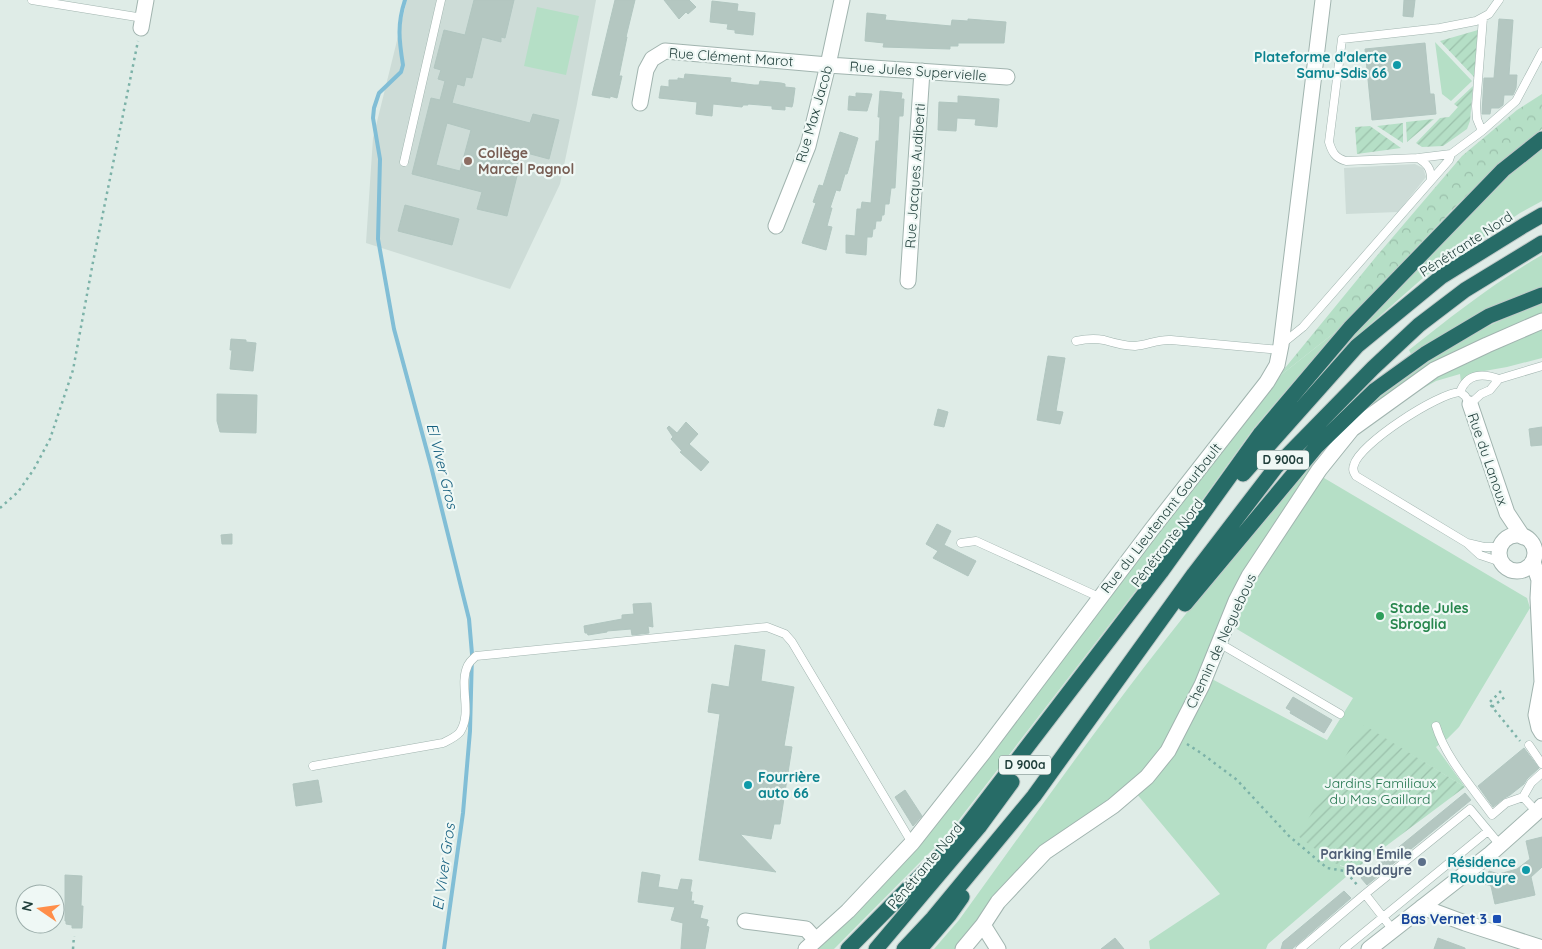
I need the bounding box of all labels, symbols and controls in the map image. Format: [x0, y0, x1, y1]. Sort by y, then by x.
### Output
street label: Rue Clément Marot [668, 44, 794, 70]
place label: Plateforme d'alerte Samu-Sdis 66 [1254, 48, 1387, 82]
street label: Rue Jules Supervielle [849, 57, 987, 85]
marker: Plateforme d'alerte Samu-Sdis 66 [1391, 59, 1403, 71]
street label: Rue Max Jacob [792, 63, 836, 165]
street label: Rue Jacques Audiberti [901, 103, 929, 249]
place label: Collège Marcel Pagnol [478, 144, 574, 178]
marker: Collège Marcel Pagnol [462, 155, 474, 167]
street label: Pénétrante Nord [1416, 207, 1516, 281]
street label: Rue du Lanoux [1464, 410, 1512, 508]
water label: El Viver Gros [423, 421, 463, 512]
street label: Rue du Lieutenant Gourbault [1097, 439, 1225, 597]
road number: D 900a [1257, 450, 1309, 470]
street label: Pénétrante Nord [1127, 495, 1207, 591]
street label: Chemin de Neguebous [1182, 571, 1260, 711]
place label: Stade Jules Sbroglia [1390, 599, 1469, 633]
marker: Stade Jules Sbroglia [1374, 610, 1386, 622]
road number: D 900a [999, 756, 1051, 774]
place label: Fourrière auto 66 [758, 768, 820, 802]
park label: Jardins Familiaux du Mas Gaillard [1324, 774, 1437, 808]
marker: Fourrière auto 66 [742, 779, 754, 791]
street label: Pénétrante Nord [884, 819, 966, 913]
water label: El Viver Gros [428, 821, 459, 912]
place label: Parking Émile Roudayre [1320, 845, 1412, 879]
place label: Résidence Roudayre [1447, 853, 1516, 887]
marker: Parking Émile Roudayre [1416, 856, 1428, 868]
marker: Résidence Roudayre [1520, 864, 1532, 876]
north arrow [15, 884, 65, 934]
text: N [17, 899, 37, 913]
place label: Bas Vernet 3 [1401, 910, 1487, 928]
marker: Bas Vernet 3 [1491, 913, 1503, 925]

